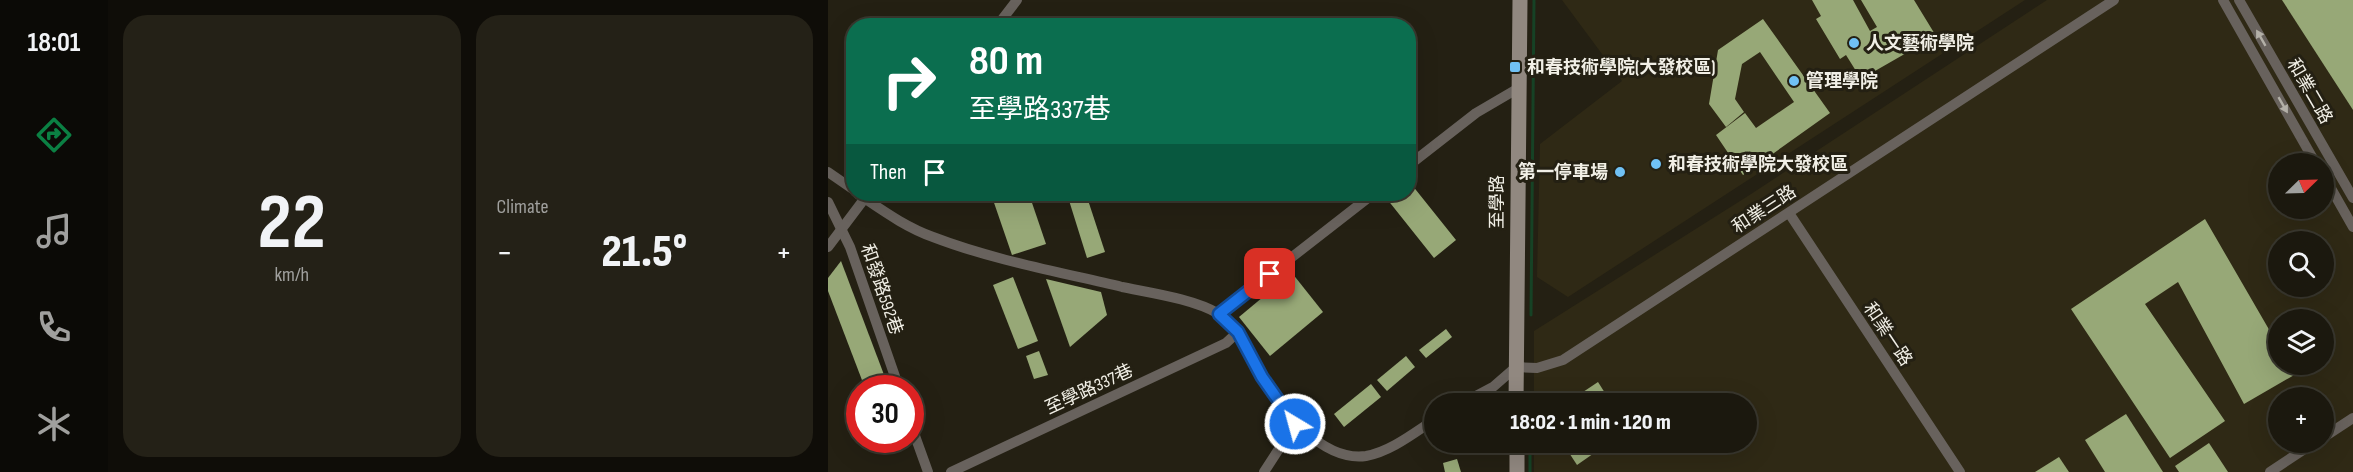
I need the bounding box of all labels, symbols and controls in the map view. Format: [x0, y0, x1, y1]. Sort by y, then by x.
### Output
text: 18:01 [28, 27, 80, 59]
one-way arrow [2256, 29, 2266, 46]
place label: 人文藝術學院 [1866, 33, 1974, 54]
text: 80 m [969, 36, 1043, 87]
marker: 人文藝術學院 [1847, 36, 1861, 50]
icon: right [870, 42, 948, 120]
street label: 和業二路 [2282, 55, 2337, 128]
place label: 和春技術學院(大發校區) [1527, 57, 1715, 78]
marker: 和春技術學院(大發校區) [1508, 60, 1522, 74]
place label: 管理學院 [1806, 70, 1878, 92]
marker: 管理學院 [1787, 74, 1801, 88]
text: 至學路337巷 [969, 94, 1110, 126]
one-way arrow [2278, 97, 2288, 114]
icon: directions [33, 114, 75, 156]
north arrow [2268, 153, 2334, 219]
map controls [2268, 153, 2334, 453]
place label: 和春技術學院大發校區 [1668, 154, 1848, 175]
icon: arrive [918, 156, 951, 189]
marker: 和春技術學院大發校區 [1649, 157, 1663, 171]
text: Then [870, 159, 906, 186]
place label: 第一停車場 [1518, 161, 1608, 183]
marker: 第一停車場 [1613, 165, 1627, 179]
street label: 至學路 [1487, 175, 1508, 229]
text: 22 [258, 177, 326, 270]
street label: 和業三路 [1728, 181, 1800, 238]
text: Climate [497, 195, 549, 219]
icon: music [33, 210, 75, 252]
text: 21.5° [601, 225, 687, 280]
button: search [2268, 231, 2334, 297]
text: − [497, 233, 513, 273]
text: + [776, 233, 792, 273]
street label: 和發路592巷 [856, 241, 907, 337]
pin [1244, 248, 1295, 299]
icon: arrive [1253, 257, 1286, 290]
text: km/h [274, 263, 309, 287]
street label: 和業一路 [1859, 299, 1916, 370]
icon: phone [33, 306, 75, 348]
button: layers [2268, 309, 2334, 375]
street label: 至學路337巷 [1042, 360, 1136, 419]
speed limit sign: 30 [846, 375, 924, 453]
button: + [2268, 387, 2334, 453]
position arrow [1263, 392, 1327, 456]
icon: climate [33, 403, 75, 445]
text: 18:02 · 1 min · 120 m [1510, 409, 1671, 436]

